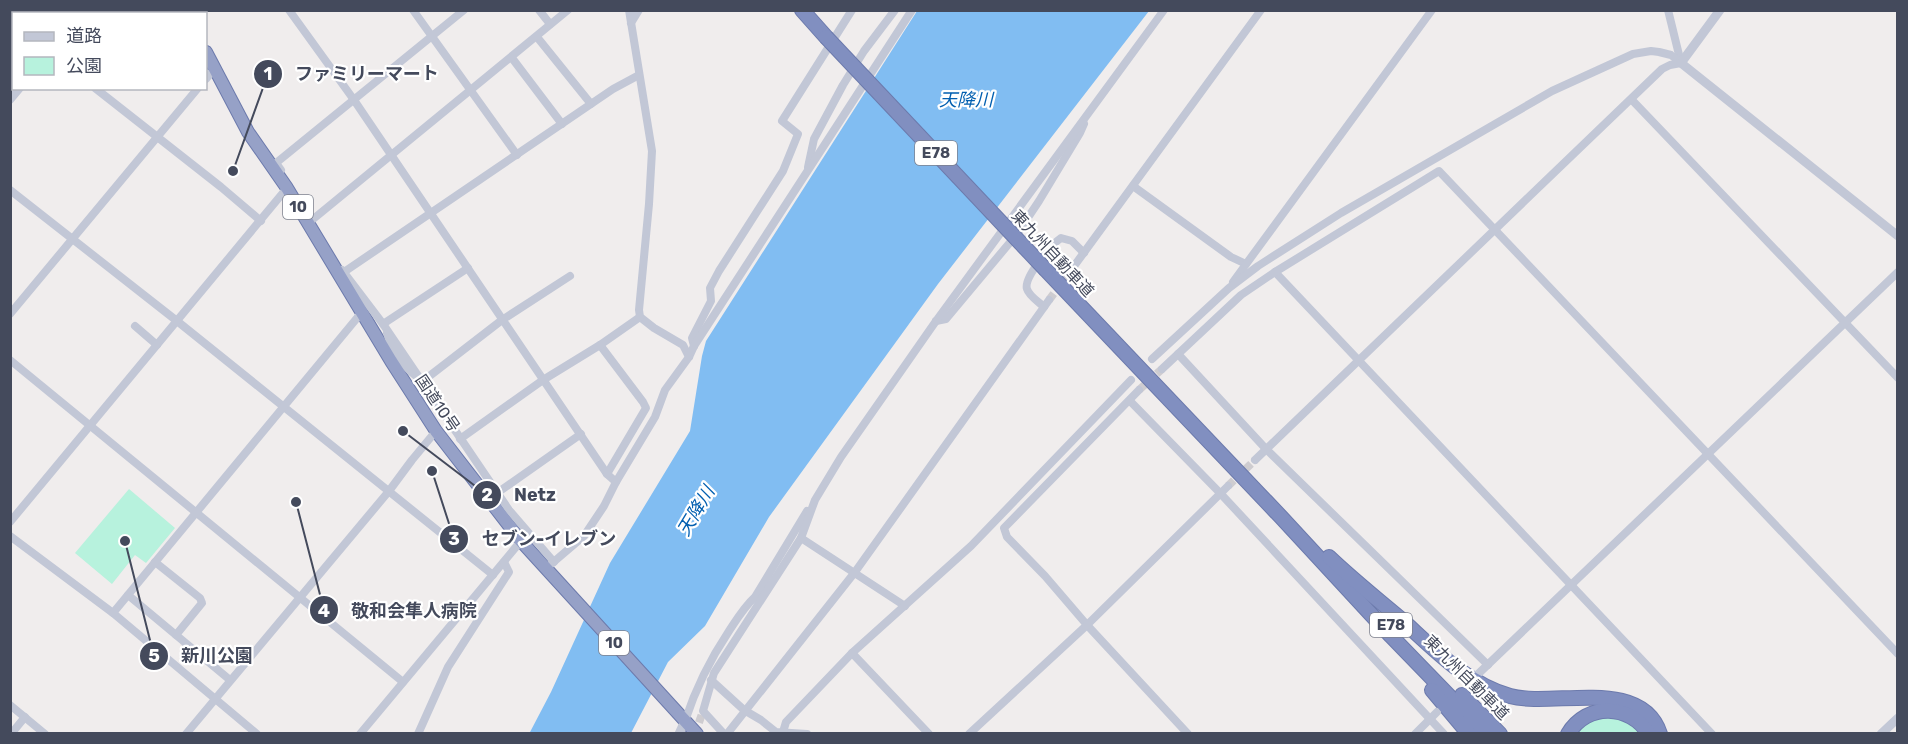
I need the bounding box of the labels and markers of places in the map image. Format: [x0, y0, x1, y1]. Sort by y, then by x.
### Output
callout: ファミリーマート [253, 56, 451, 92]
callout: Netz [472, 477, 568, 513]
callout: セブン-イレブン [439, 521, 628, 557]
callout: 敬和会隼人病院 [309, 592, 489, 628]
callout: 新川公園 [139, 638, 265, 674]

